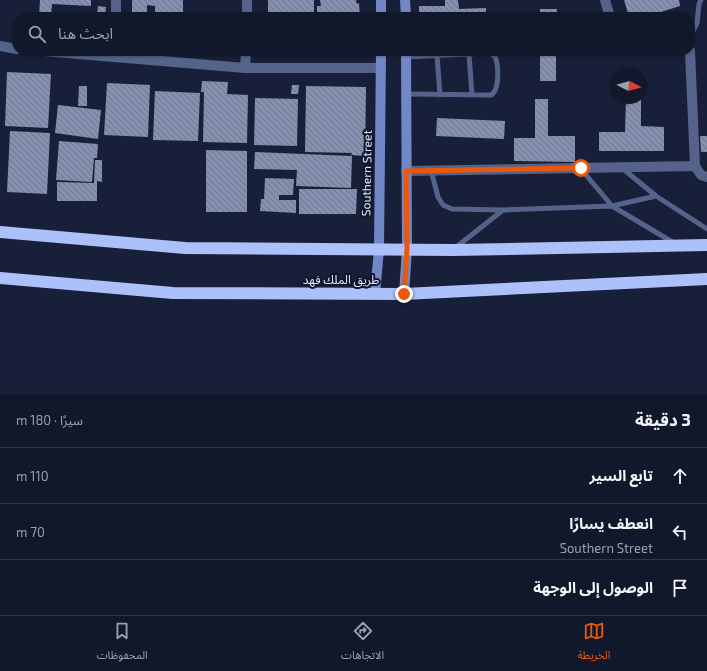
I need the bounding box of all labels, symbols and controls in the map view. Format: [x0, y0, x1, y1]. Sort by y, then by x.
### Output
search box [12, 12, 695, 56]
icon: search [26, 23, 48, 45]
text: ابحث هنا [58, 24, 113, 42]
north arrow [611, 68, 647, 104]
street label: Southern Street [358, 129, 374, 216]
route start [572, 159, 590, 177]
street label: طريق الملك فهد [303, 272, 379, 288]
route end [395, 285, 413, 303]
text: 3 دقيقة [635, 409, 691, 429]
text: سيرًا · 180 m [16, 412, 83, 428]
icon: ahead [669, 465, 691, 487]
text: تابع السير [590, 466, 653, 484]
text: 110 m [16, 468, 48, 484]
text: انعطف يسارًا [569, 514, 653, 532]
icon: left [669, 521, 691, 543]
text: 70 m [16, 524, 45, 540]
text: Southern Street [560, 540, 653, 556]
icon: arrive [669, 577, 691, 599]
text: الوصول إلى الوجهة [533, 578, 653, 596]
tab: المحفوظات [97, 620, 148, 667]
tab: الاتجاهات [341, 620, 384, 667]
tab: الخريطة [577, 620, 610, 667]

